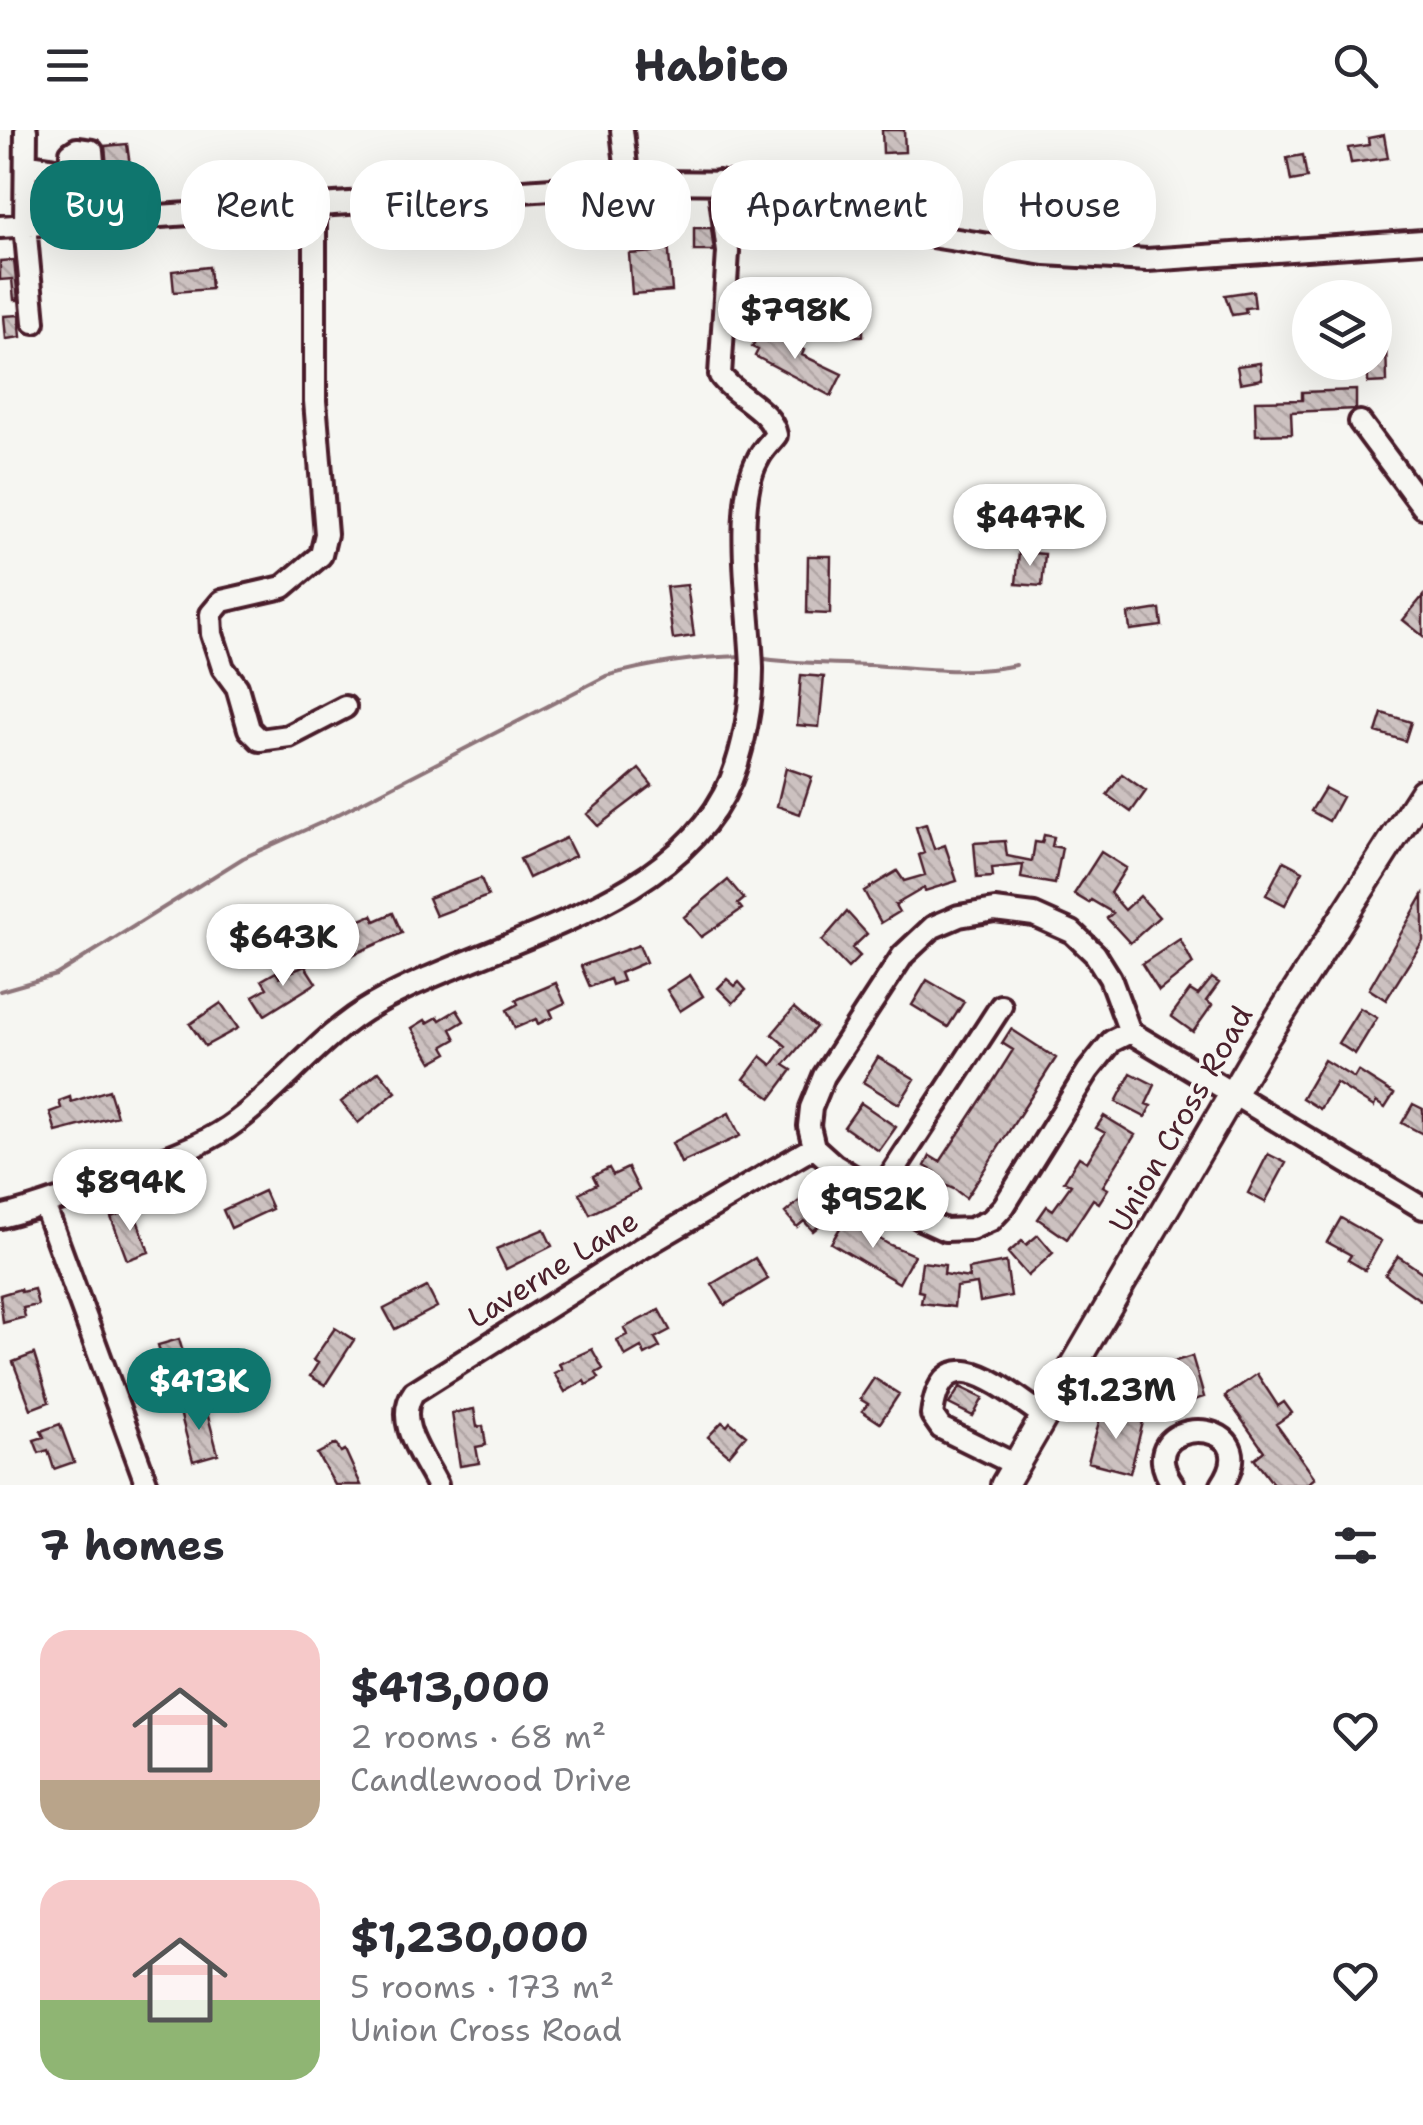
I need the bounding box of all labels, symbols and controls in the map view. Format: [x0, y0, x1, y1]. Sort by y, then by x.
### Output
text: Habito [634, 35, 789, 95]
icon: menu [40, 38, 95, 93]
icon: search [1328, 38, 1383, 93]
chip: Buy [30, 160, 161, 250]
chip: Rent [181, 160, 330, 250]
chip: Filters [350, 160, 525, 250]
chip: New [545, 160, 691, 250]
chip: Apartment [711, 160, 963, 250]
chip: House [983, 160, 1156, 250]
pin: $798K [725, 277, 865, 362]
map controls [1292, 280, 1392, 380]
button: layers [1292, 280, 1392, 380]
text: $798K [740, 288, 850, 331]
pin: $447K [960, 484, 1100, 569]
text: $447K [975, 495, 1085, 538]
pin: $643K [213, 904, 353, 989]
text: $643K [228, 915, 338, 958]
street label: Union Cross Road [1099, 998, 1262, 1239]
pin: $894K [60, 1149, 200, 1234]
text: $894K [75, 1160, 185, 1203]
pin: $952K [803, 1166, 943, 1251]
text: $952K [820, 1177, 926, 1220]
street label: Laverne Lane [460, 1200, 646, 1337]
pin: $413K [129, 1348, 269, 1433]
pin: $1.23M [1035, 1357, 1197, 1442]
text: $413K [149, 1359, 249, 1402]
text: $1.23M [1056, 1368, 1176, 1411]
text: 7 homes [40, 1517, 225, 1573]
icon: filters [1328, 1518, 1383, 1573]
text: $413,000 [350, 1659, 550, 1715]
icon: home [120, 1670, 240, 1790]
icon: heart [1328, 1703, 1383, 1758]
text: 2 rooms · 68 m² [350, 1715, 606, 1758]
text: Candlewood Drive [350, 1758, 632, 1801]
text: $1,230,000 [350, 1909, 589, 1965]
icon: home [120, 1920, 240, 2040]
icon: heart [1328, 1953, 1383, 2008]
text: 5 rooms · 173 m² [350, 1965, 614, 2008]
text: Union Cross Road [350, 2008, 622, 2051]

